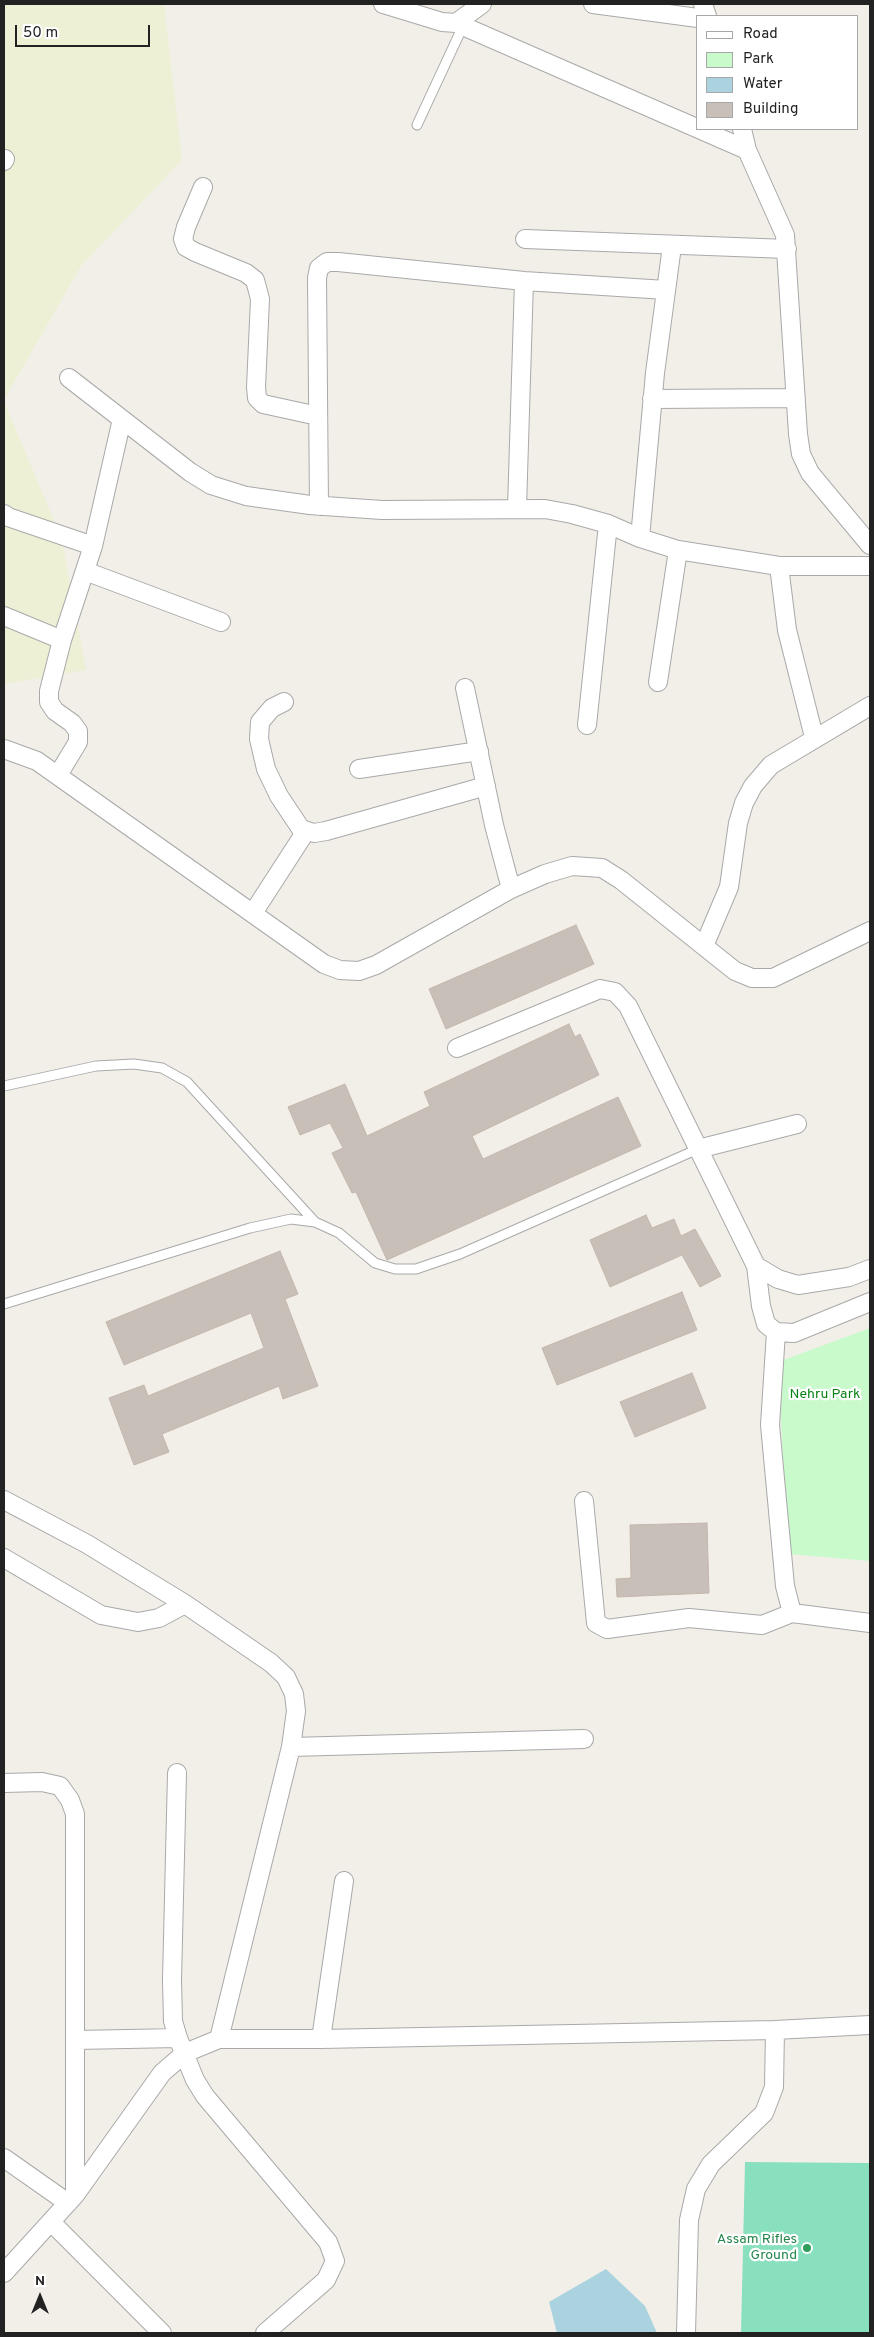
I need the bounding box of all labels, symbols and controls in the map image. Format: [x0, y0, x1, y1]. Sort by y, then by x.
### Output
scale bar [18, 15, 152, 47]
legend [696, 15, 859, 130]
text: 50 m [23, 24, 58, 43]
text: Road [743, 25, 778, 44]
text: Park [743, 50, 774, 69]
text: Water [743, 75, 782, 94]
text: Building [743, 100, 798, 119]
park label: Nehru Park [790, 1387, 860, 1403]
place label: Assam Rifles Ground [717, 2232, 797, 2264]
marker: Assam Rifles Ground [801, 2242, 813, 2254]
north arrow [15, 2272, 65, 2322]
text: N [35, 2273, 45, 2290]

